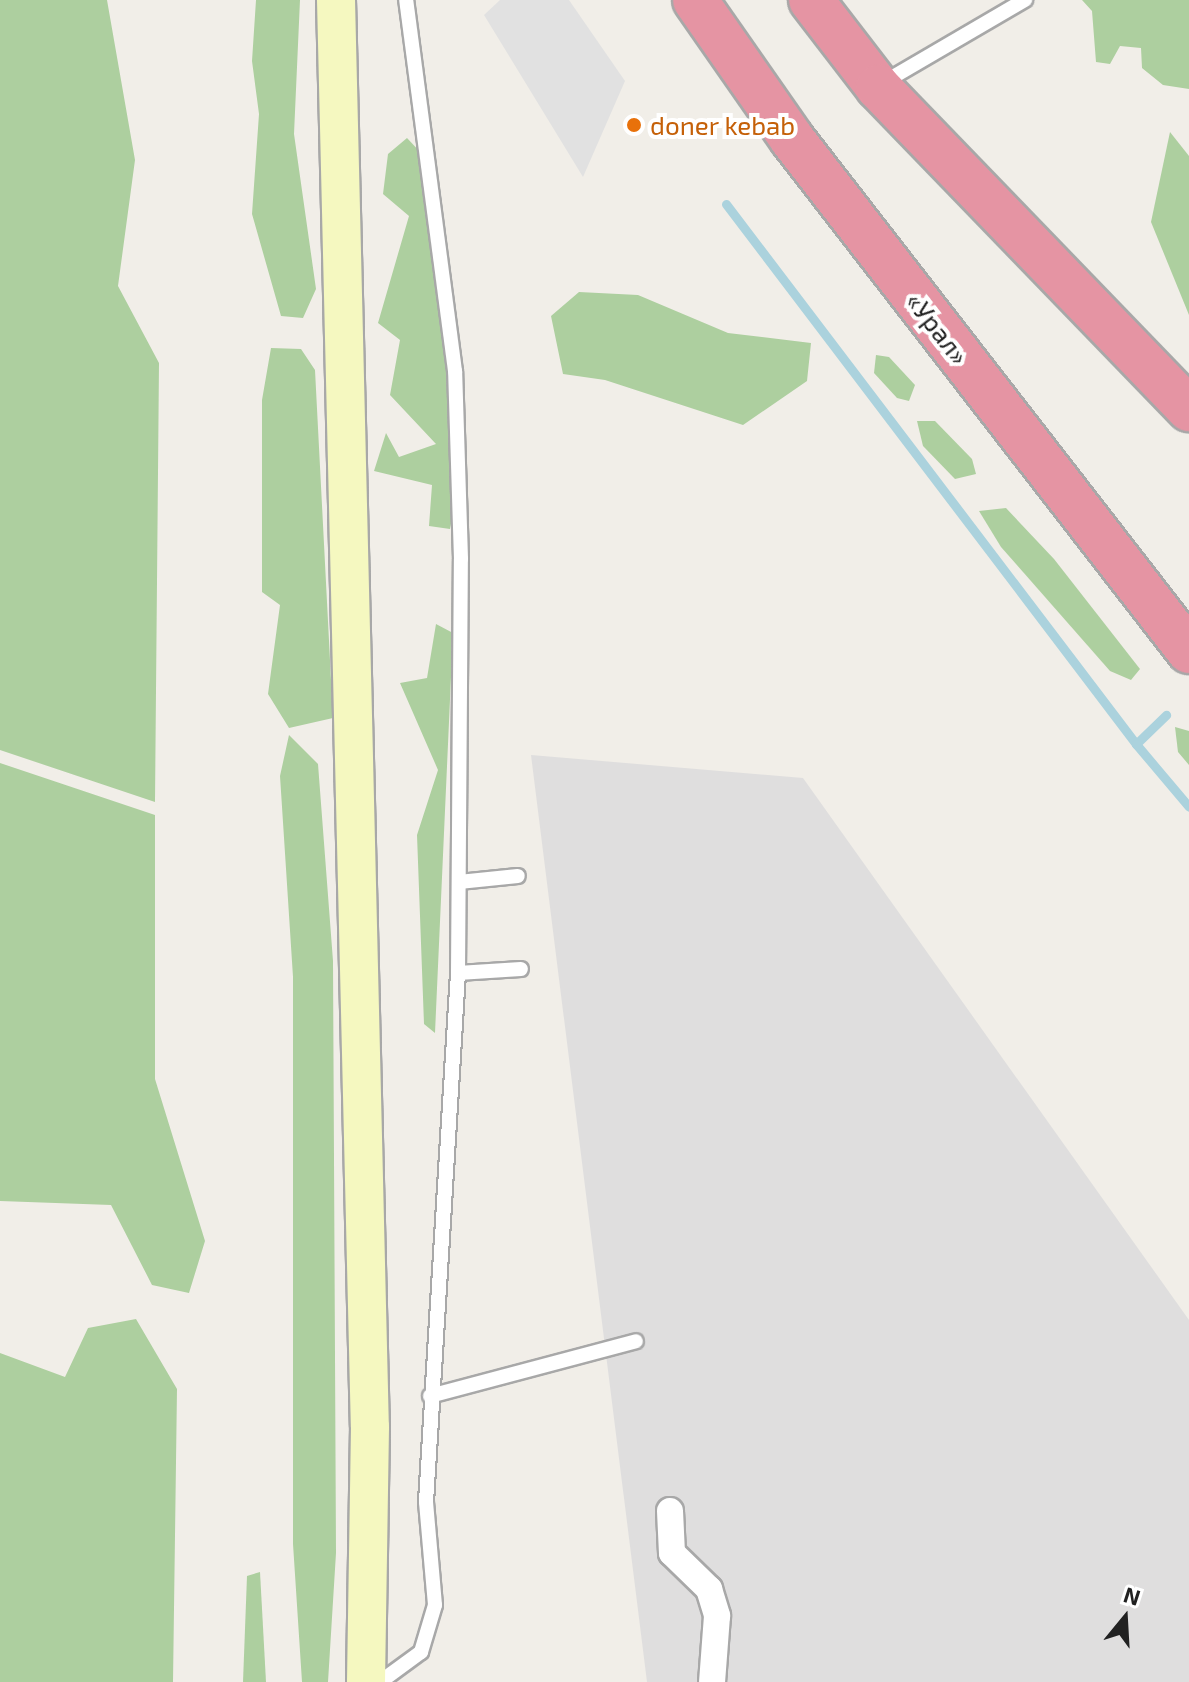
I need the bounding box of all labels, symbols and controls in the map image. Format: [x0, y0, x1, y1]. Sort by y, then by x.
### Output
place label: doner kebab [650, 109, 796, 141]
marker: doner kebab [625, 116, 643, 134]
street label: «Урал» [900, 286, 976, 370]
north arrow [1085, 1578, 1165, 1658]
text: N [1121, 1580, 1144, 1610]

